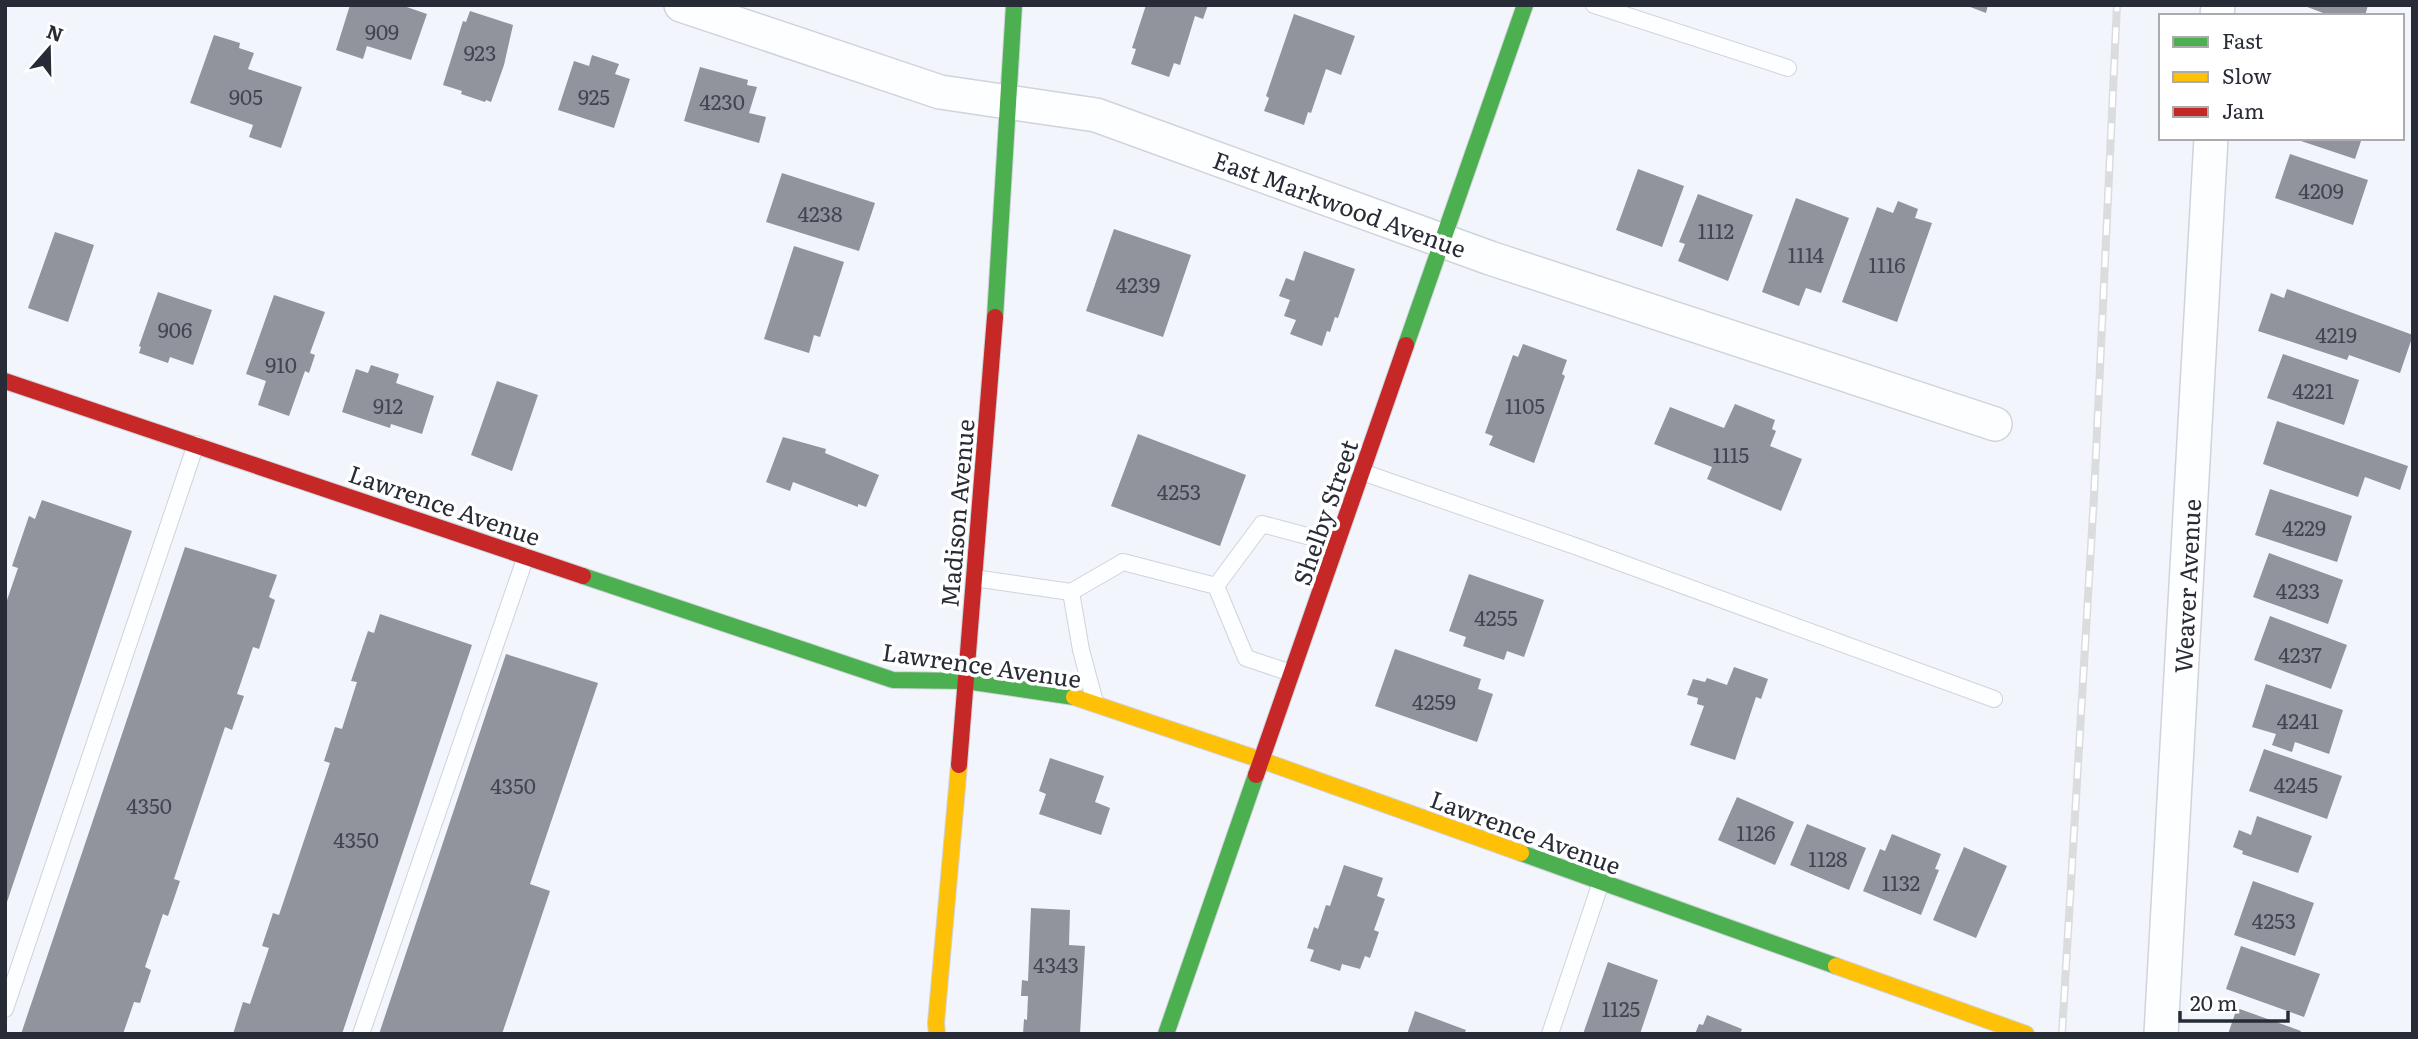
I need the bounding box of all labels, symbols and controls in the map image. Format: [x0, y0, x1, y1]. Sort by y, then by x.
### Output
north arrow [14, 14, 84, 84]
legend [2159, 14, 2404, 140]
house number: 909 [365, 15, 399, 46]
text: N [43, 16, 67, 48]
text: Fast [2222, 24, 2263, 55]
house number: 923 [464, 36, 496, 67]
text: Slow [2222, 59, 2272, 90]
house number: 905 [229, 80, 263, 111]
house number: 925 [578, 80, 610, 111]
house number: 4230 [699, 85, 745, 116]
text: Jam [2222, 94, 2264, 125]
street label: East Markwood Avenue [1209, 141, 1471, 265]
house number: 4209 [2298, 174, 2344, 205]
house number: 4238 [797, 197, 843, 228]
house number: 1112 [1698, 214, 1734, 245]
house number: 1114 [1788, 238, 1825, 269]
house number: 1116 [1869, 248, 1905, 279]
house number: 4239 [1116, 268, 1160, 299]
house number: 906 [158, 313, 192, 344]
house number: 4219 [2315, 318, 2357, 349]
house number: 910 [265, 348, 297, 379]
house number: 4221 [2292, 374, 2334, 405]
house number: 912 [373, 389, 403, 420]
house number: 1105 [1505, 389, 1545, 420]
street label: Madison Avenue [930, 417, 982, 609]
street label: Shelby Street [1283, 434, 1365, 589]
house number: 1115 [1713, 438, 1749, 469]
street label: Lawrence Avenue [345, 455, 545, 553]
house number: 4253 [1157, 475, 1201, 506]
street label: Weaver Avenue [2164, 498, 2208, 674]
house number: 4229 [2282, 511, 2326, 542]
house number: 4233 [2276, 574, 2320, 605]
house number: 4255 [1474, 601, 1518, 632]
street label: Lawrence Avenue [880, 633, 1084, 695]
house number: 4237 [2278, 638, 2322, 669]
house number: 4259 [1412, 685, 1456, 716]
house number: 4241 [2277, 704, 2320, 735]
house number: 4245 [2274, 768, 2318, 799]
house number: 4350 [490, 769, 536, 800]
street label: Lawrence Avenue [1426, 780, 1626, 882]
house number: 4350 [126, 789, 172, 820]
house number: 1126 [1736, 816, 1776, 847]
house number: 4350 [333, 823, 379, 854]
house number: 1128 [1808, 842, 1848, 873]
house number: 1132 [1882, 866, 1920, 897]
house number: 4253 [2252, 904, 2296, 935]
house number: 4343 [1033, 948, 1079, 979]
scale bar [2180, 979, 2288, 1023]
text: 20 m [2190, 986, 2237, 1017]
house number: 1125 [1602, 992, 1640, 1023]

